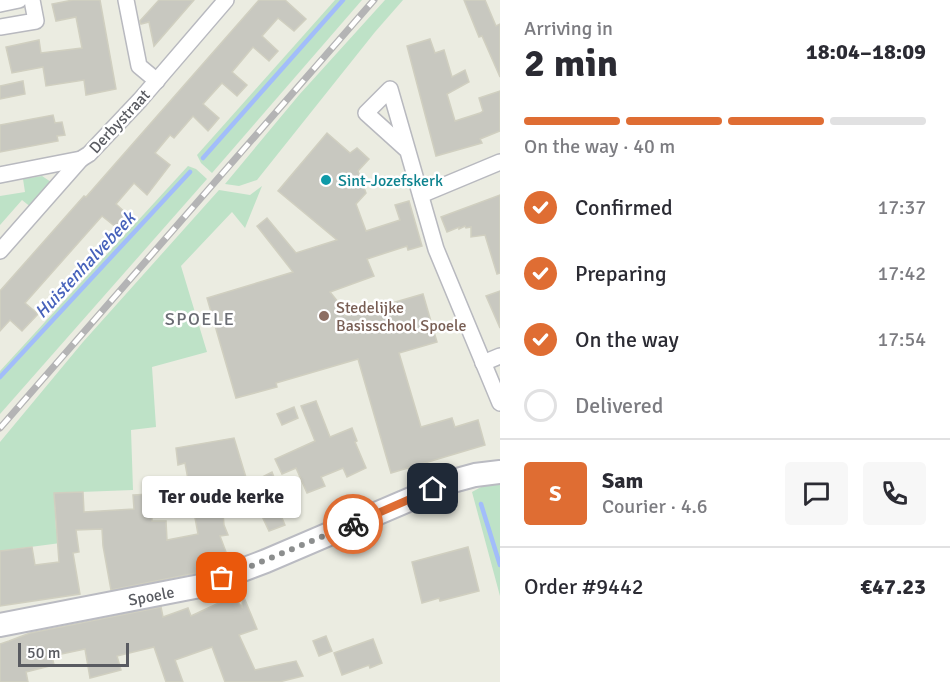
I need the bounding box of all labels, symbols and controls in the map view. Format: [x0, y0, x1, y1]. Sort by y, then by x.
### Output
text: Arriving in [524, 16, 613, 41]
text: 18:04–18:09 [806, 38, 926, 65]
text: 2 min [524, 39, 618, 87]
street label: Derbystraat [85, 85, 155, 158]
text: On the way · 40 m [524, 134, 675, 159]
place label: Sint-Jozefskerk [338, 171, 443, 191]
marker: Sint-Jozefskerk [319, 173, 333, 187]
icon: check [524, 191, 557, 224]
text: Confirmed [575, 194, 673, 221]
text: 17:37 [877, 195, 926, 220]
water label: Huistenhalvebeek [30, 206, 141, 323]
icon: check [524, 257, 557, 290]
text: Preparing [575, 260, 667, 287]
text: 17:42 [877, 261, 926, 286]
place label: Stedelijke Basisschool Spoele [336, 298, 467, 336]
district label: SPOELE [165, 308, 235, 330]
marker: Stedelijke Basisschool Spoele [317, 309, 331, 323]
icon: check [524, 323, 557, 356]
text: On the way [575, 326, 679, 353]
text: 17:54 [877, 327, 926, 352]
text: Delivered [575, 392, 663, 419]
button: chat [785, 462, 848, 525]
button: phone [863, 462, 926, 525]
pin [407, 463, 458, 514]
text: Sam [602, 467, 643, 494]
icon: home [416, 472, 449, 505]
callout: Ter oude kerke [142, 476, 302, 518]
text: S [549, 480, 562, 507]
text: Ter oude kerke [159, 484, 284, 509]
courier [323, 494, 383, 554]
text: Courier · 4.6 [602, 494, 708, 519]
icon: bike [337, 508, 370, 541]
pin [196, 552, 247, 603]
icon: bag [205, 561, 238, 594]
text: Order #9442 [524, 573, 644, 600]
text: €47.23 [860, 573, 926, 600]
street label: Spoele [127, 582, 176, 611]
scale bar [18, 640, 129, 668]
text: 50 m [27, 643, 61, 663]

